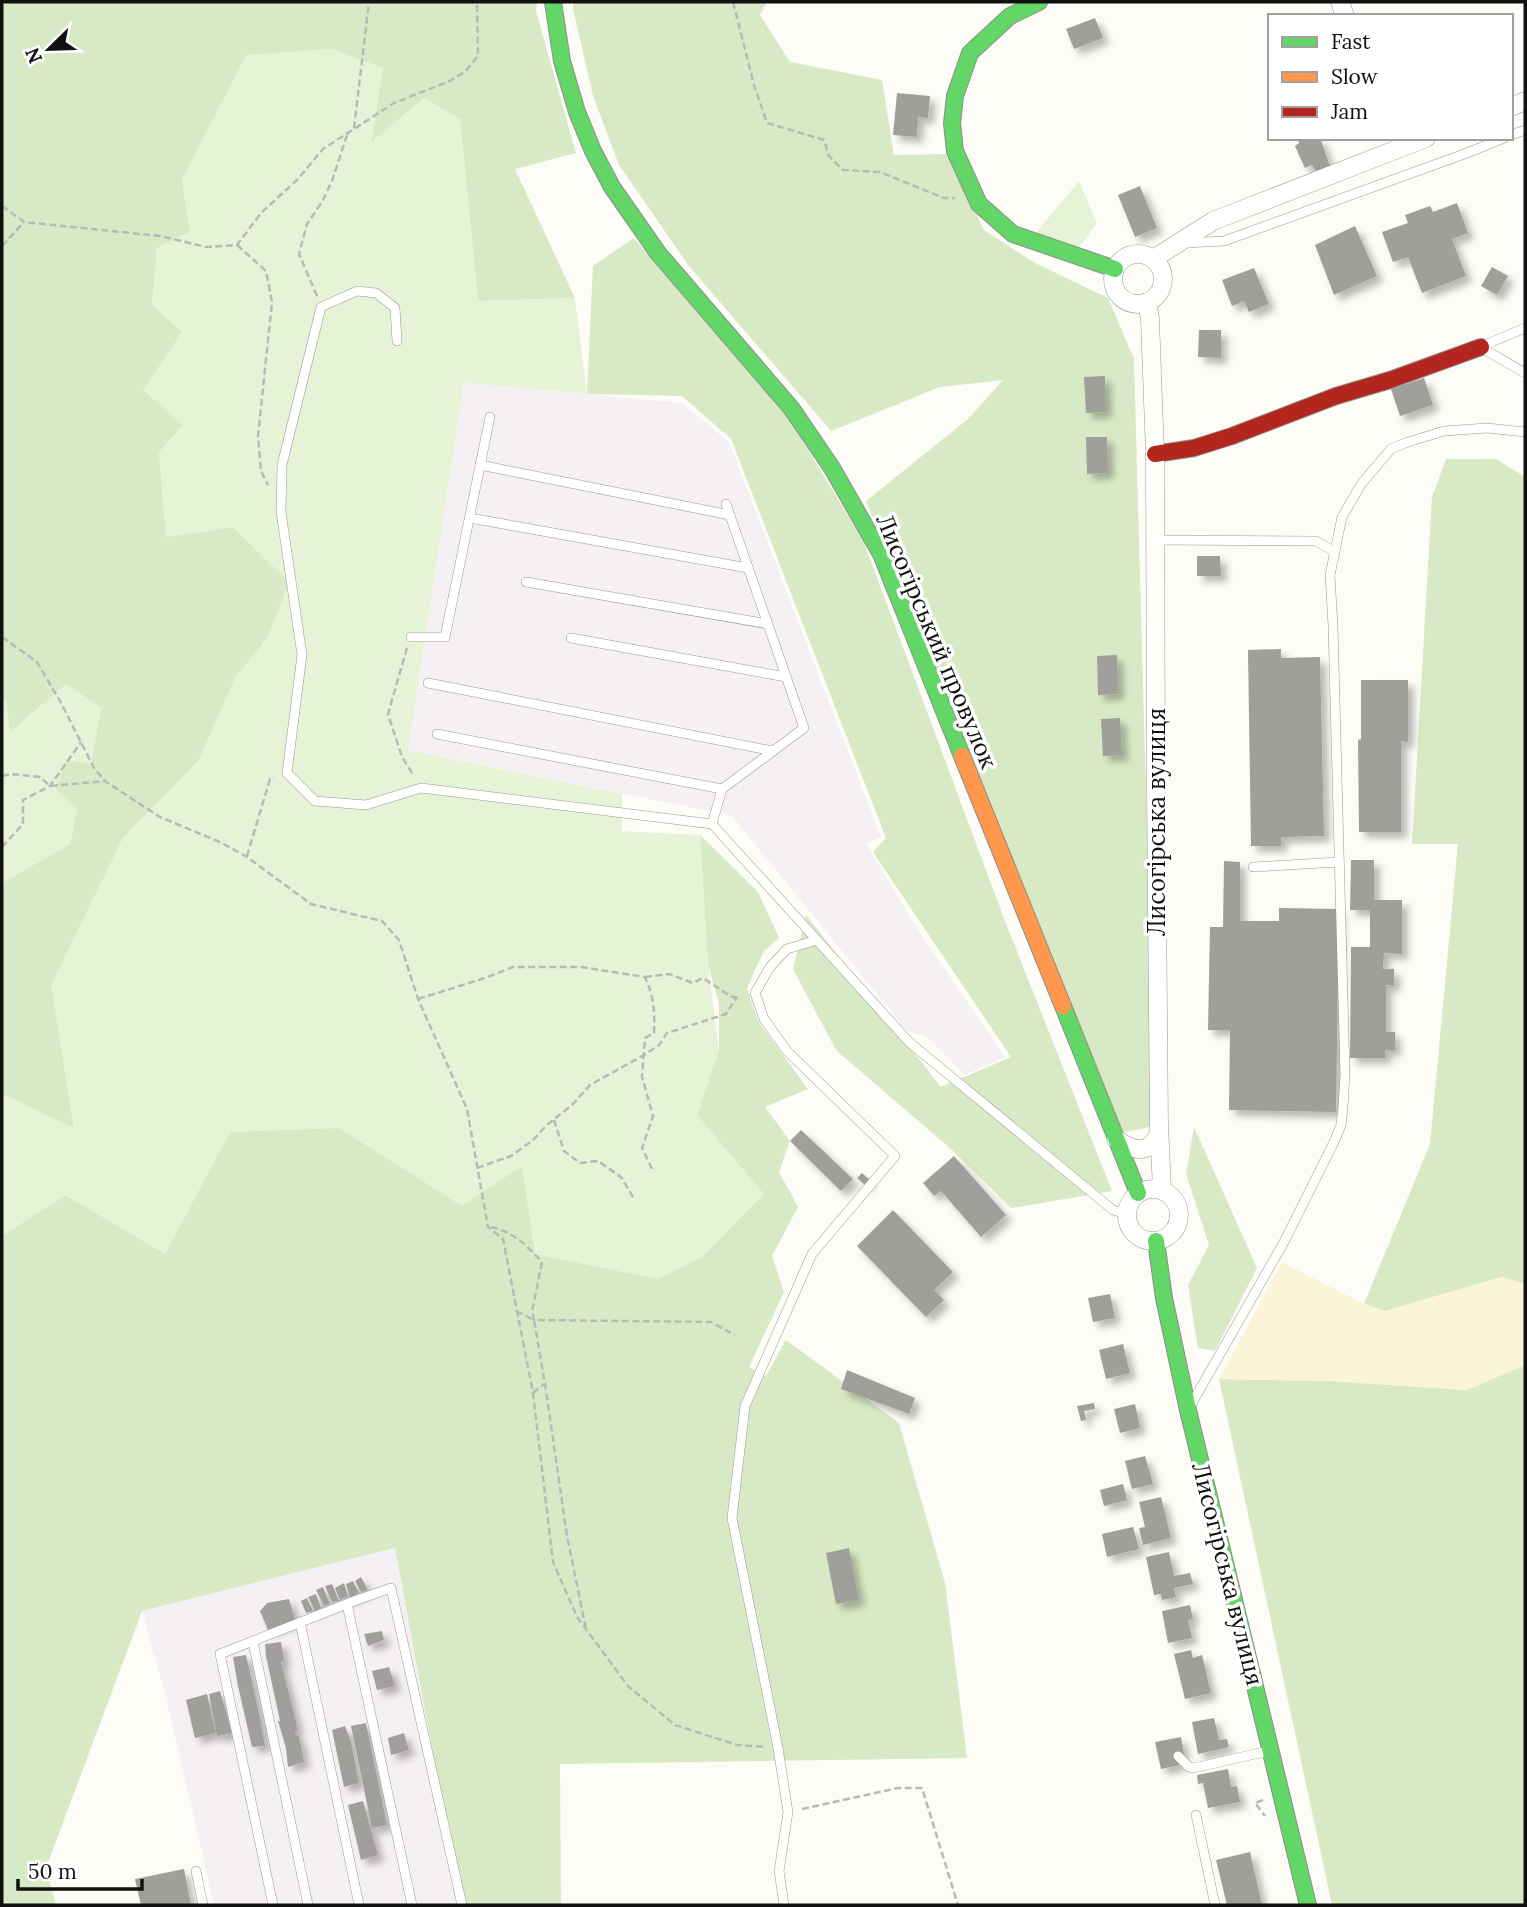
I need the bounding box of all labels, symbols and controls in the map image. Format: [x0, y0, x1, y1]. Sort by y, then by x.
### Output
north arrow [14, 14, 84, 84]
legend [1268, 14, 1513, 140]
text: Fast [1331, 28, 1371, 55]
text: N [19, 44, 47, 67]
text: Slow [1331, 63, 1378, 90]
text: Jam [1330, 98, 1368, 125]
street label: Лисогірський провулок [869, 509, 1005, 773]
street label: Лисогірська вулиця [1141, 708, 1172, 936]
street label: Лисогірська вулиця [1185, 1459, 1271, 1689]
scale bar [18, 1848, 142, 1892]
text: 50 m [28, 1858, 77, 1885]

